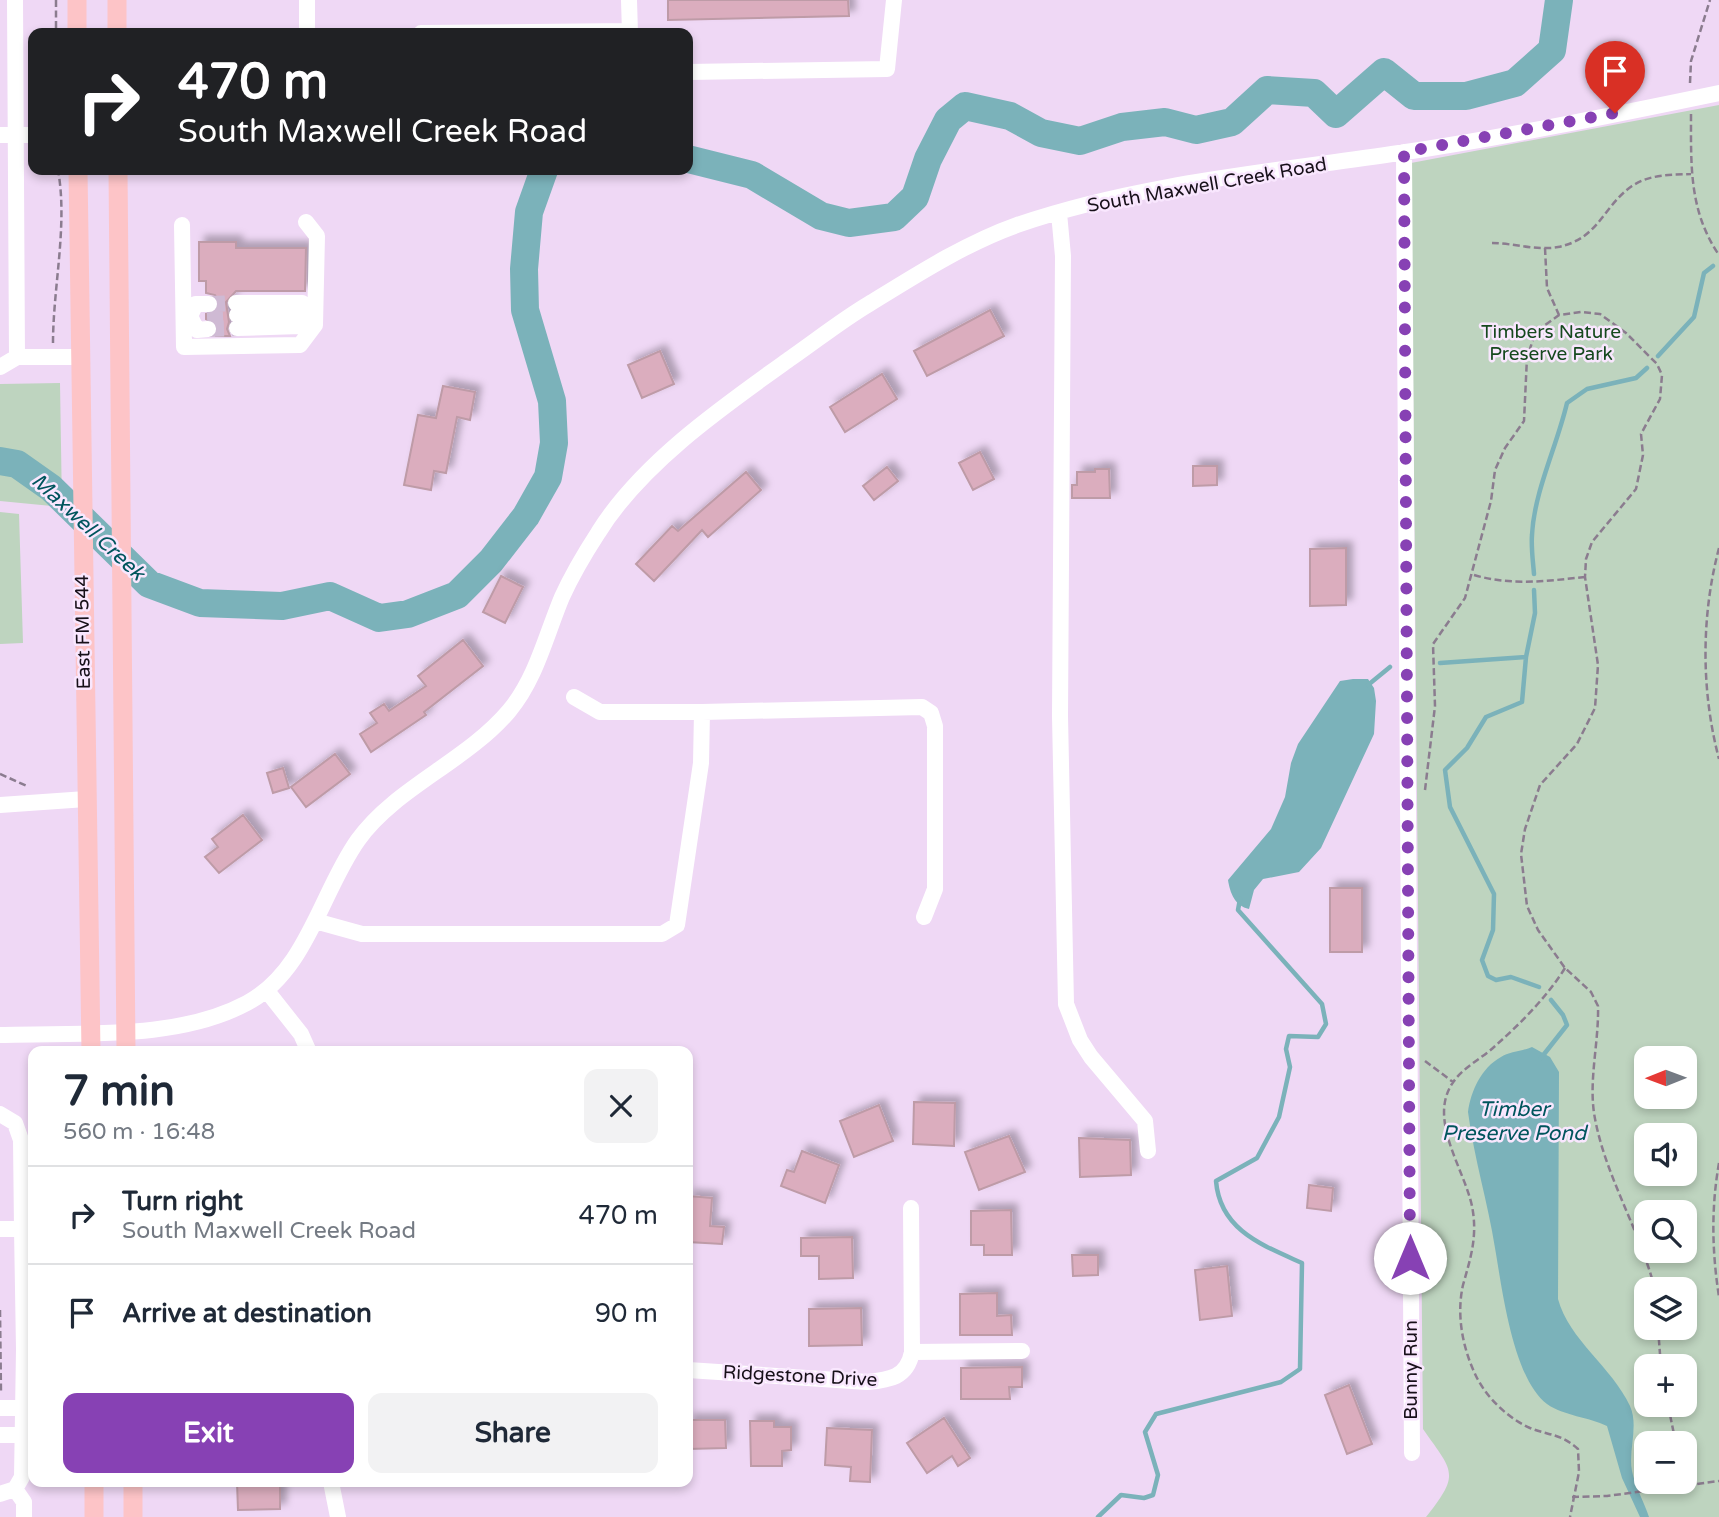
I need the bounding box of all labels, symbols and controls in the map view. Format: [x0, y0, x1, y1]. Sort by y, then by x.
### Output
pin [1585, 41, 1645, 113]
icon: arrive [1596, 52, 1634, 90]
text: 470 m [178, 53, 328, 112]
icon: right [63, 56, 154, 147]
text: South Maxwell Creek Road [178, 113, 587, 151]
street label: South Maxwell Creek Road [1085, 153, 1329, 217]
park label: Timbers Nature Preserve Park [1481, 321, 1621, 365]
water label: Maxwell Creek [26, 468, 151, 587]
street label: East FM 544 [71, 574, 95, 689]
north arrow [1634, 1046, 1698, 1110]
map controls [1634, 1046, 1697, 1494]
text: 7 min [63, 1066, 175, 1117]
button: close [584, 1069, 658, 1143]
water label: Timber Preserve Pond [1442, 1097, 1589, 1146]
text: 560 m · 16:48 [63, 1118, 215, 1146]
button: sound [1634, 1123, 1697, 1186]
text: Turn right [122, 1186, 243, 1217]
icon: right [63, 1196, 101, 1234]
text: 470 m [578, 1200, 658, 1231]
button: search [1634, 1200, 1697, 1263]
text: South Maxwell Creek Road [122, 1217, 416, 1245]
position arrow [1373, 1221, 1447, 1295]
button: layers [1634, 1277, 1697, 1340]
icon: arrive [63, 1294, 101, 1332]
text: Arrive at destination [122, 1298, 372, 1329]
text: 90 m [595, 1298, 658, 1329]
street label: Bunny Run [1400, 1320, 1422, 1420]
button: + [1634, 1354, 1697, 1417]
street label: Ridgestone Drive [722, 1361, 878, 1391]
button: Exit [63, 1393, 354, 1473]
button: Share [368, 1393, 658, 1473]
button: − [1634, 1431, 1697, 1494]

